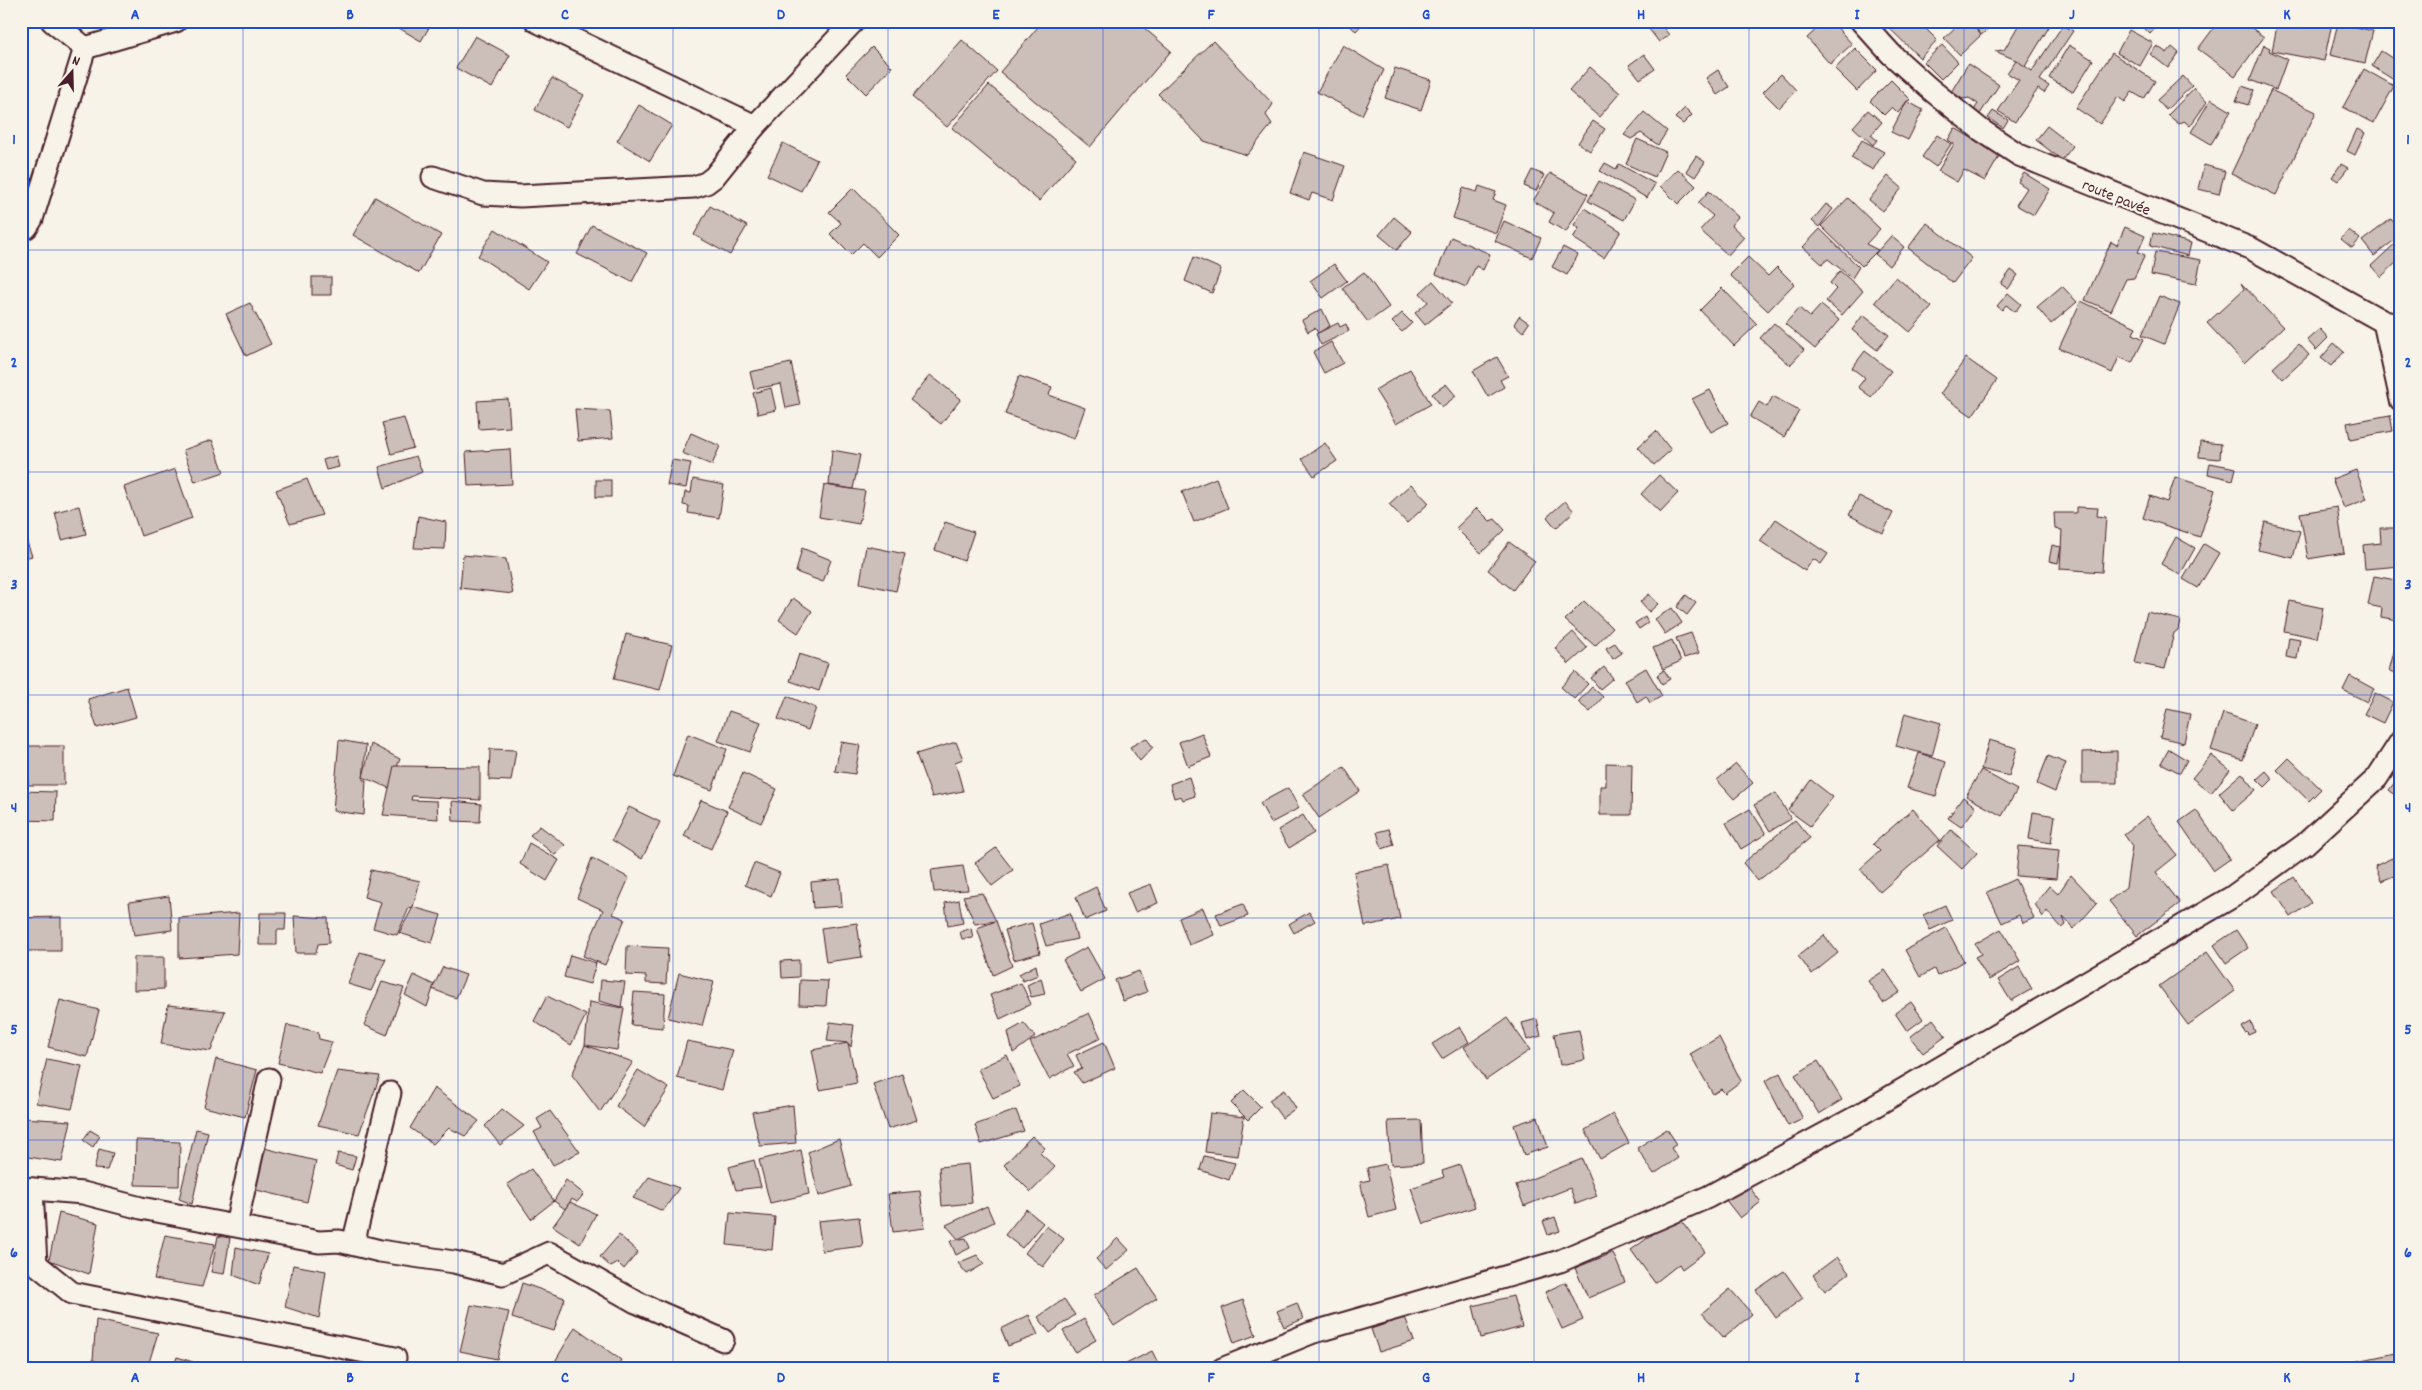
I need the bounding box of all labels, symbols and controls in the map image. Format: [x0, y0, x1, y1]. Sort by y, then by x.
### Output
text: A [131, 4, 140, 27]
text: B [346, 4, 354, 27]
text: C [561, 4, 569, 27]
text: D [777, 4, 786, 27]
text: E [992, 4, 1000, 27]
text: F [1207, 4, 1215, 27]
text: G [1422, 4, 1430, 27]
text: H [1637, 4, 1645, 27]
text: I [1855, 4, 1861, 27]
text: J [2069, 4, 2075, 27]
text: K [2283, 4, 2291, 27]
north arrow [48, 48, 98, 98]
text: N [69, 51, 83, 72]
text: 1 [12, 129, 16, 152]
text: 1 [2406, 129, 2410, 152]
street label: route pavée [2078, 174, 2154, 222]
text: 2 [11, 352, 18, 375]
text: 2 [2405, 352, 2412, 375]
text: 3 [10, 574, 18, 597]
text: 3 [2404, 574, 2412, 597]
text: 4 [11, 797, 17, 820]
text: 4 [2405, 797, 2411, 820]
text: 5 [10, 1019, 18, 1042]
text: 5 [2404, 1019, 2412, 1042]
text: 6 [10, 1242, 18, 1265]
text: 6 [2404, 1242, 2412, 1265]
text: A [131, 1367, 140, 1390]
text: B [346, 1367, 354, 1390]
text: C [561, 1367, 569, 1390]
text: D [777, 1367, 786, 1390]
text: E [992, 1367, 1000, 1390]
text: F [1207, 1367, 1215, 1390]
text: G [1422, 1367, 1430, 1390]
text: H [1637, 1367, 1645, 1390]
text: I [1855, 1367, 1861, 1390]
text: J [2069, 1367, 2075, 1390]
text: K [2283, 1367, 2291, 1390]

